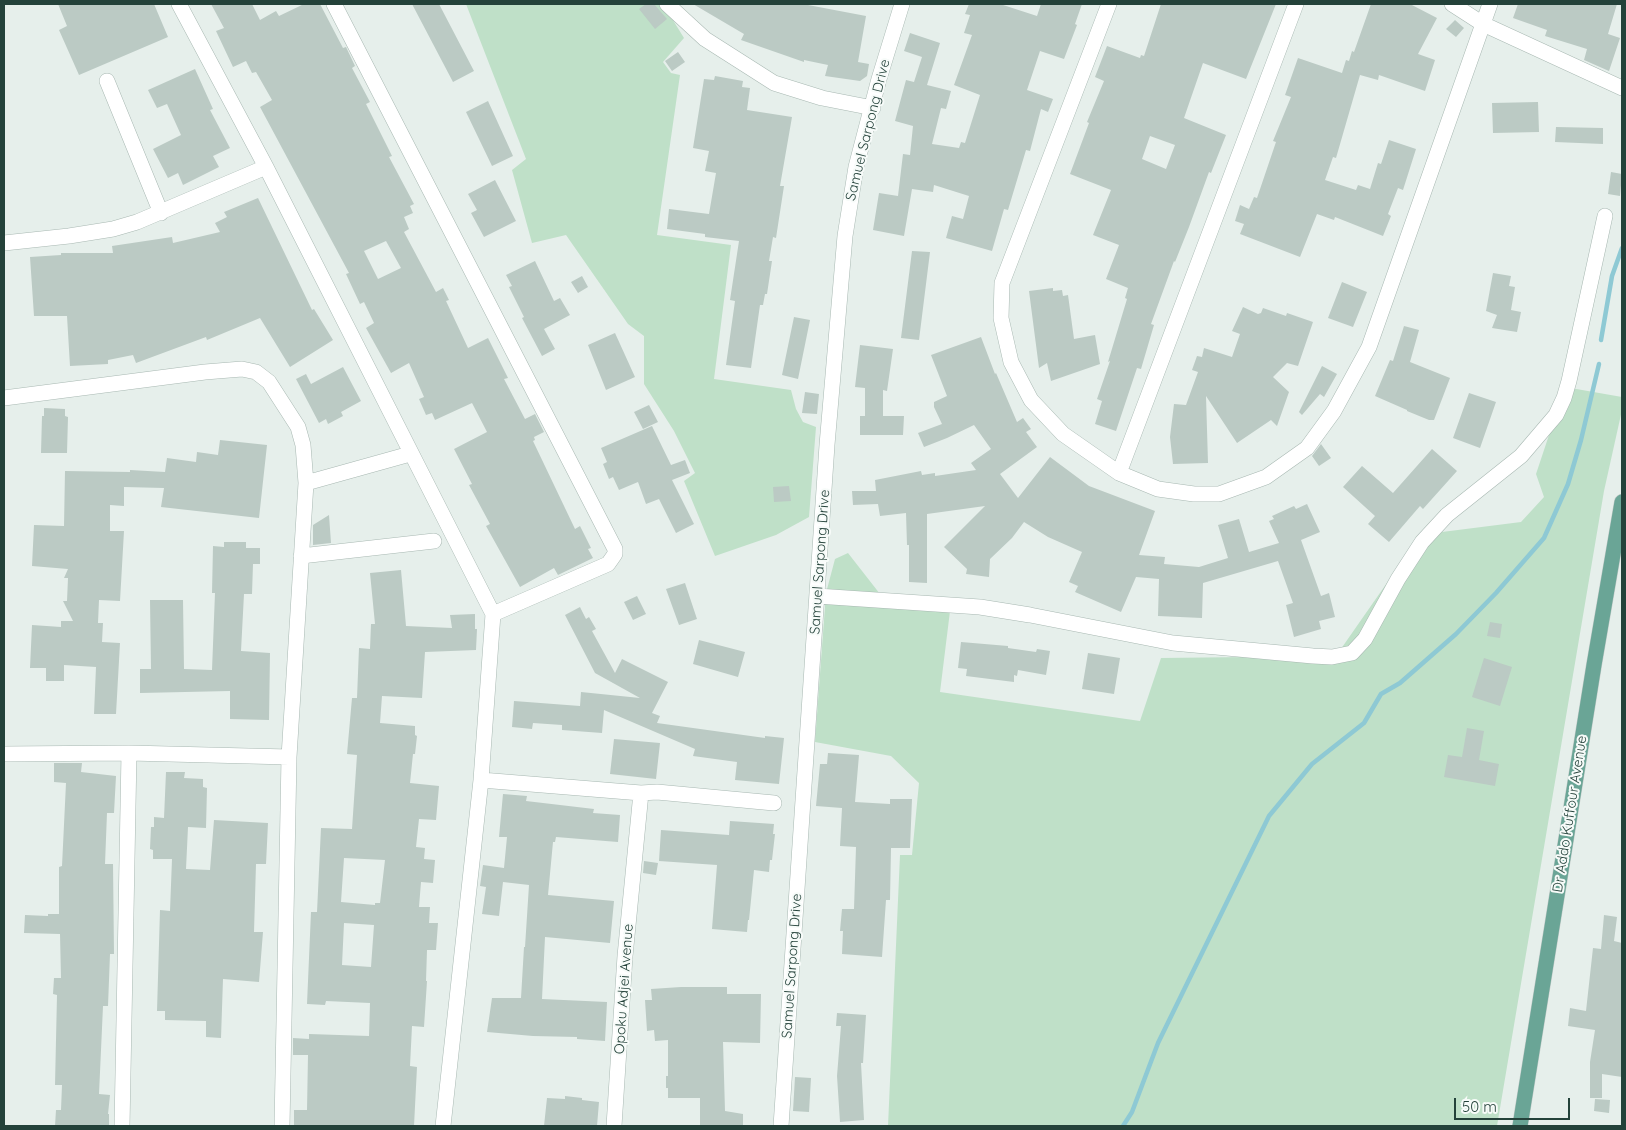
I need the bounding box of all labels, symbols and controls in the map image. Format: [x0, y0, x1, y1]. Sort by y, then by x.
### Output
street label: Samuel Sarpong Drive [842, 58, 894, 202]
street label: Samuel Sarpong Drive [807, 489, 833, 635]
street label: Dr Addo Kuffour Avenue [1549, 734, 1591, 894]
street label: Samuel Sarpong Drive [779, 893, 805, 1039]
street label: Opoku Adjei Avenue [611, 923, 637, 1055]
scale bar [1456, 1088, 1572, 1120]
text: 50 m [1462, 1097, 1497, 1116]

